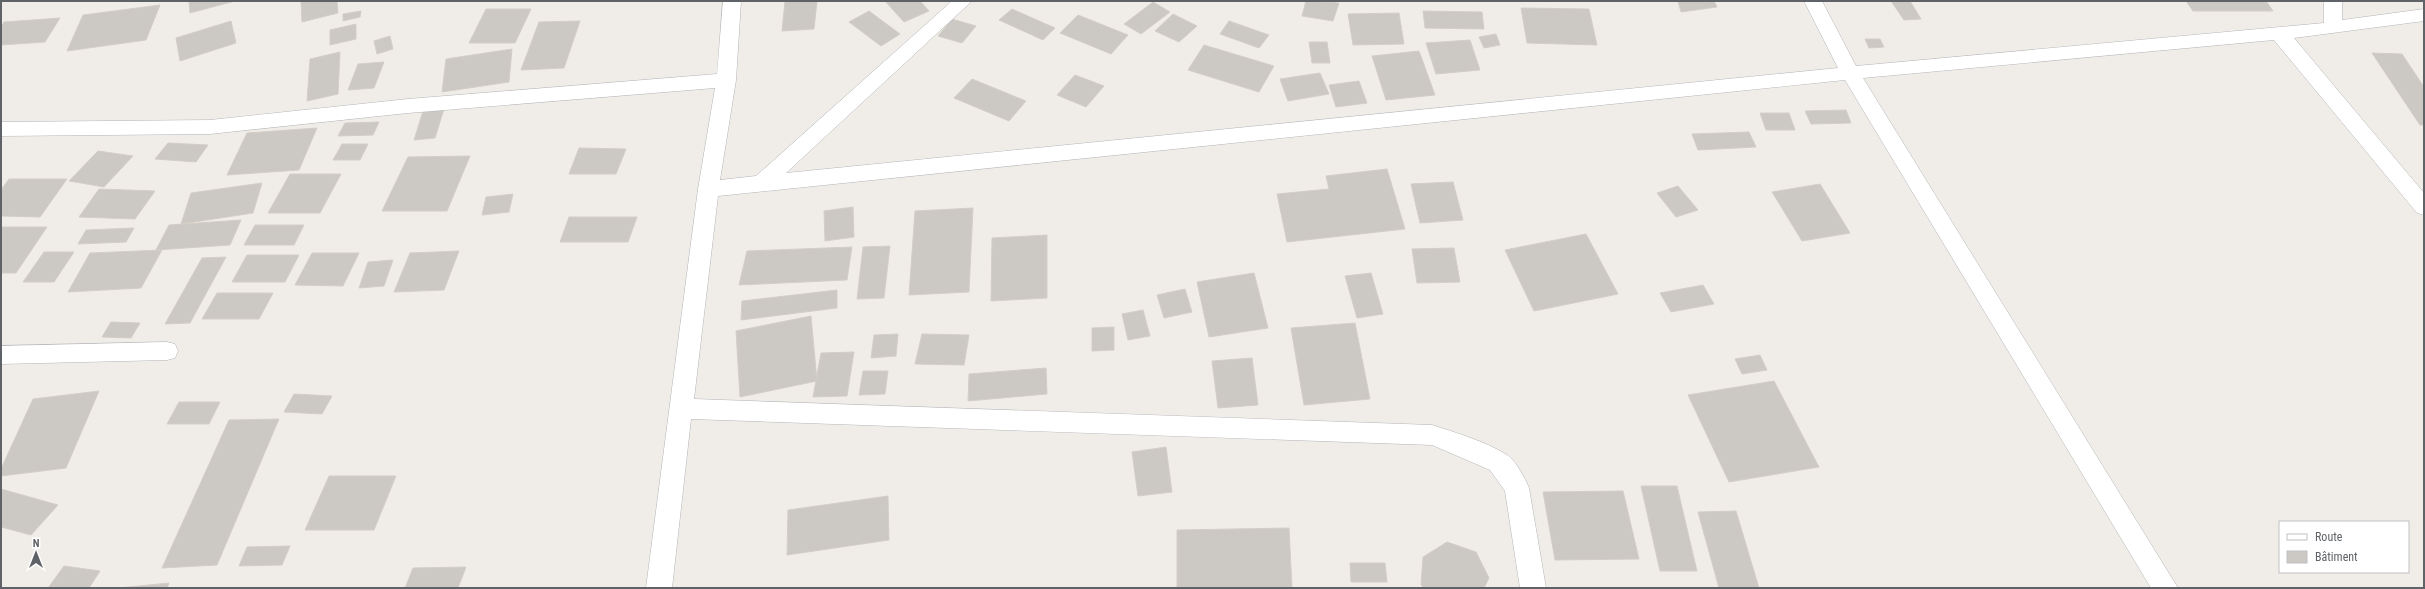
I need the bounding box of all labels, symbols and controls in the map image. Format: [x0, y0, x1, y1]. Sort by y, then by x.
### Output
legend [2279, 521, 2409, 573]
text: Route [2315, 530, 2343, 544]
north arrow [16, 533, 56, 573]
text: N [33, 537, 40, 550]
text: Bâtiment [2315, 550, 2358, 564]

